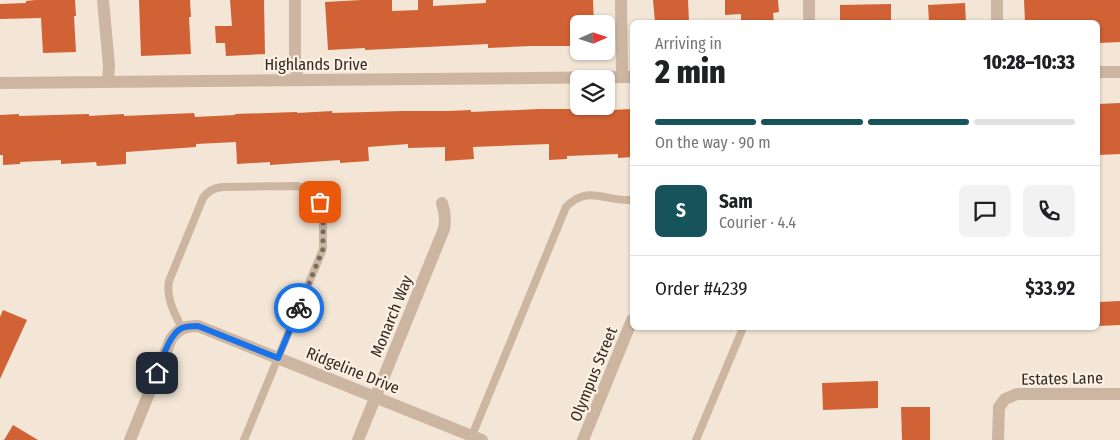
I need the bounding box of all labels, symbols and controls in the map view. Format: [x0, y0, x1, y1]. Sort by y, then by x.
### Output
north arrow [570, 15, 615, 60]
map controls [570, 15, 615, 115]
text: Arriving in [655, 34, 722, 53]
text: 10:28–10:33 [983, 51, 1075, 74]
text: 2 min [655, 53, 726, 91]
street label: Highlands Drive [264, 55, 368, 74]
button: layers [570, 70, 615, 115]
text: On the way · 90 m [655, 133, 771, 152]
pin [299, 181, 341, 223]
button: chat [959, 185, 1011, 237]
button: phone [1023, 185, 1075, 237]
icon: bag [306, 188, 334, 216]
text: Sam [719, 190, 753, 213]
text: S [676, 199, 686, 222]
text: Courier · 4.4 [719, 213, 796, 232]
street label: Monarch Way [366, 272, 417, 360]
text: Order #4239 [655, 277, 748, 300]
text: $33.92 [1025, 277, 1075, 300]
courier [274, 283, 324, 333]
icon: bike [285, 294, 313, 322]
street label: Olympus Street [566, 323, 621, 424]
street label: Ridgeline Drive [303, 343, 402, 398]
pin [136, 352, 178, 394]
icon: home [143, 359, 171, 387]
street label: Estates Lane [1021, 368, 1103, 389]

